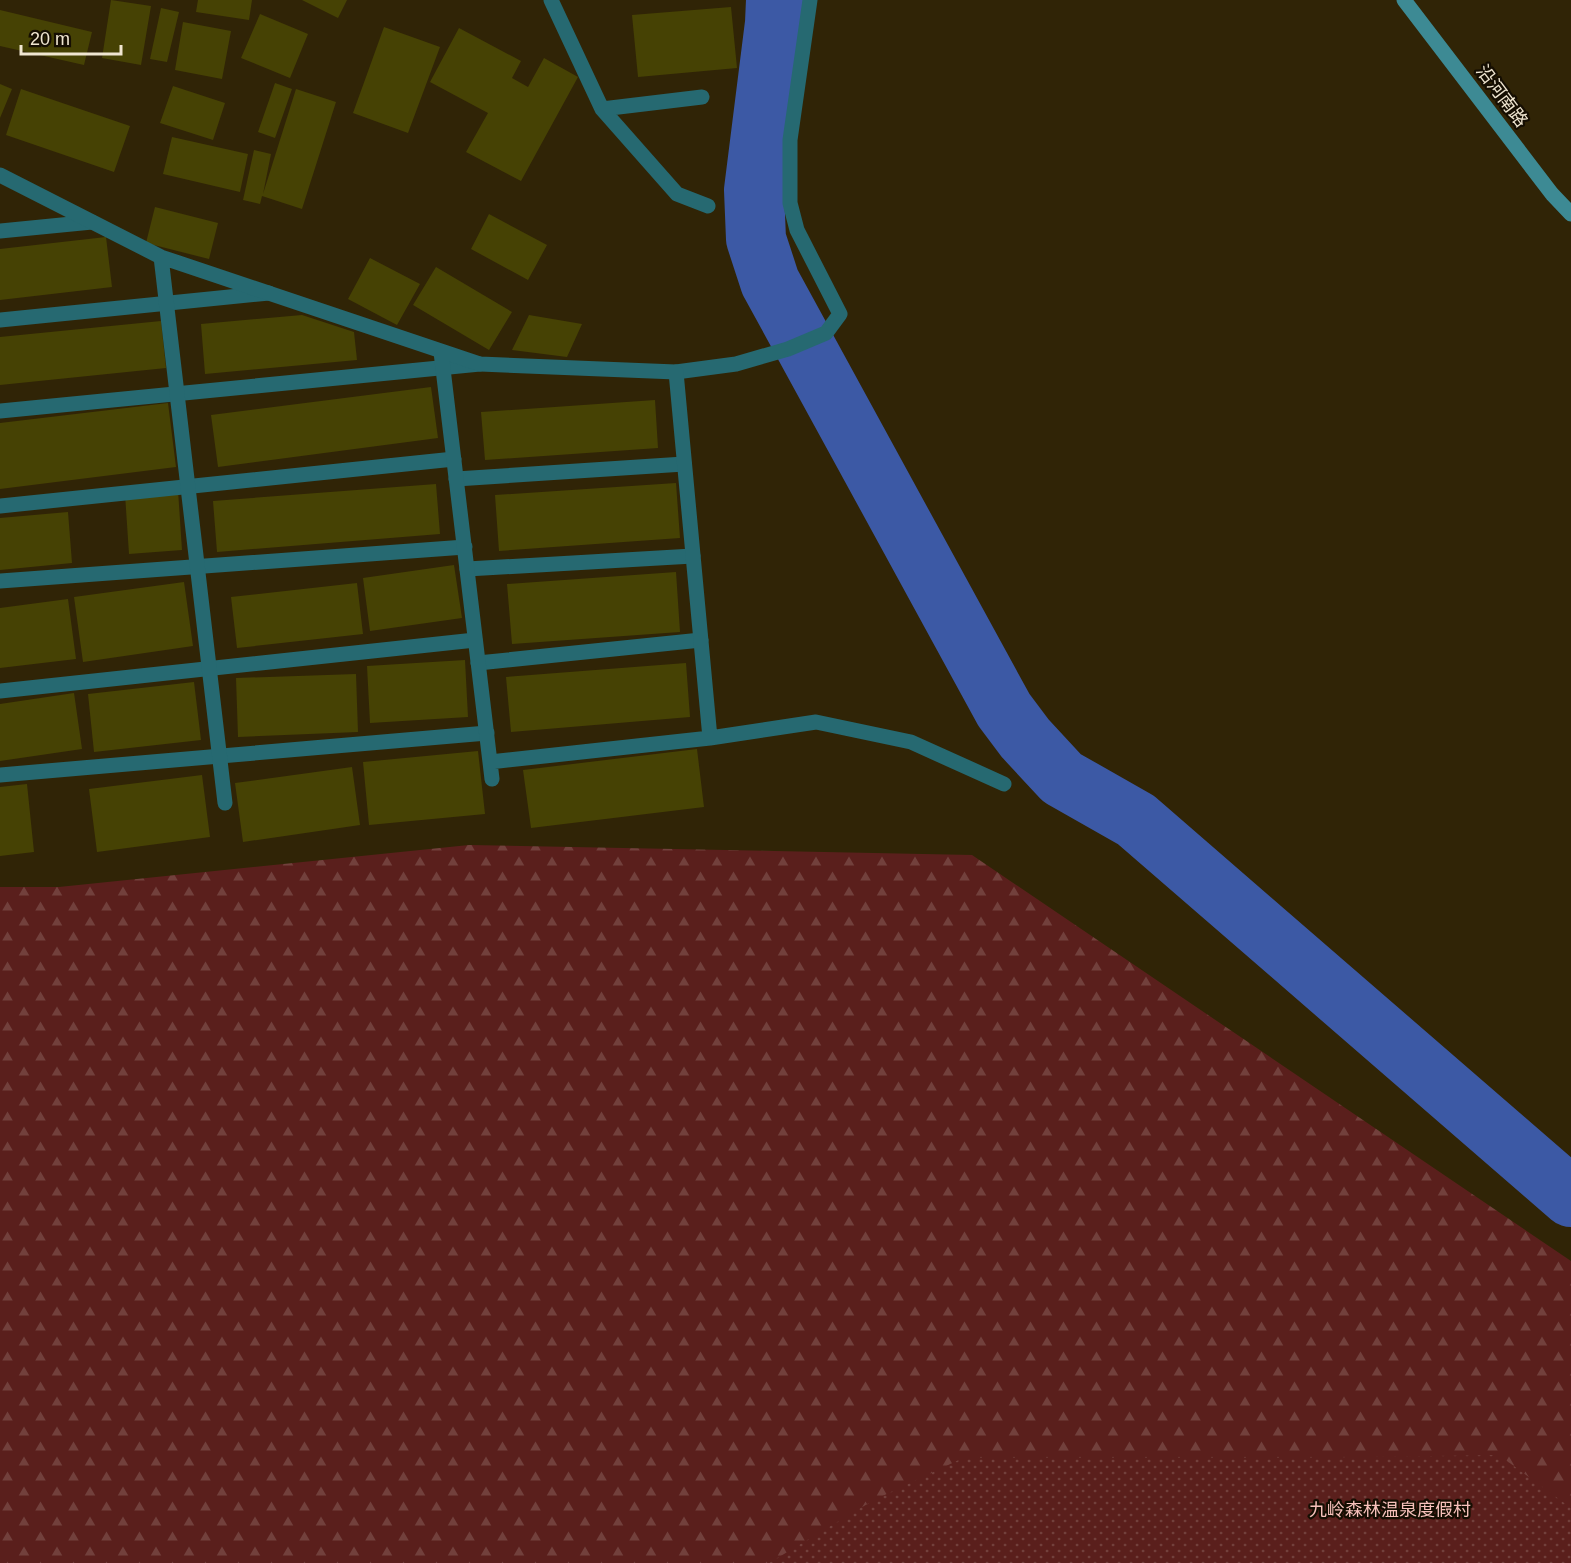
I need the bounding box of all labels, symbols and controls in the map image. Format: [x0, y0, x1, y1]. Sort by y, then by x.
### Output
scale bar [21, 18, 122, 56]
text: 20 m [30, 29, 70, 49]
street label: 沿河南路 [1472, 61, 1532, 131]
park label: 九岭森林温泉度假村 [1309, 1500, 1471, 1520]

